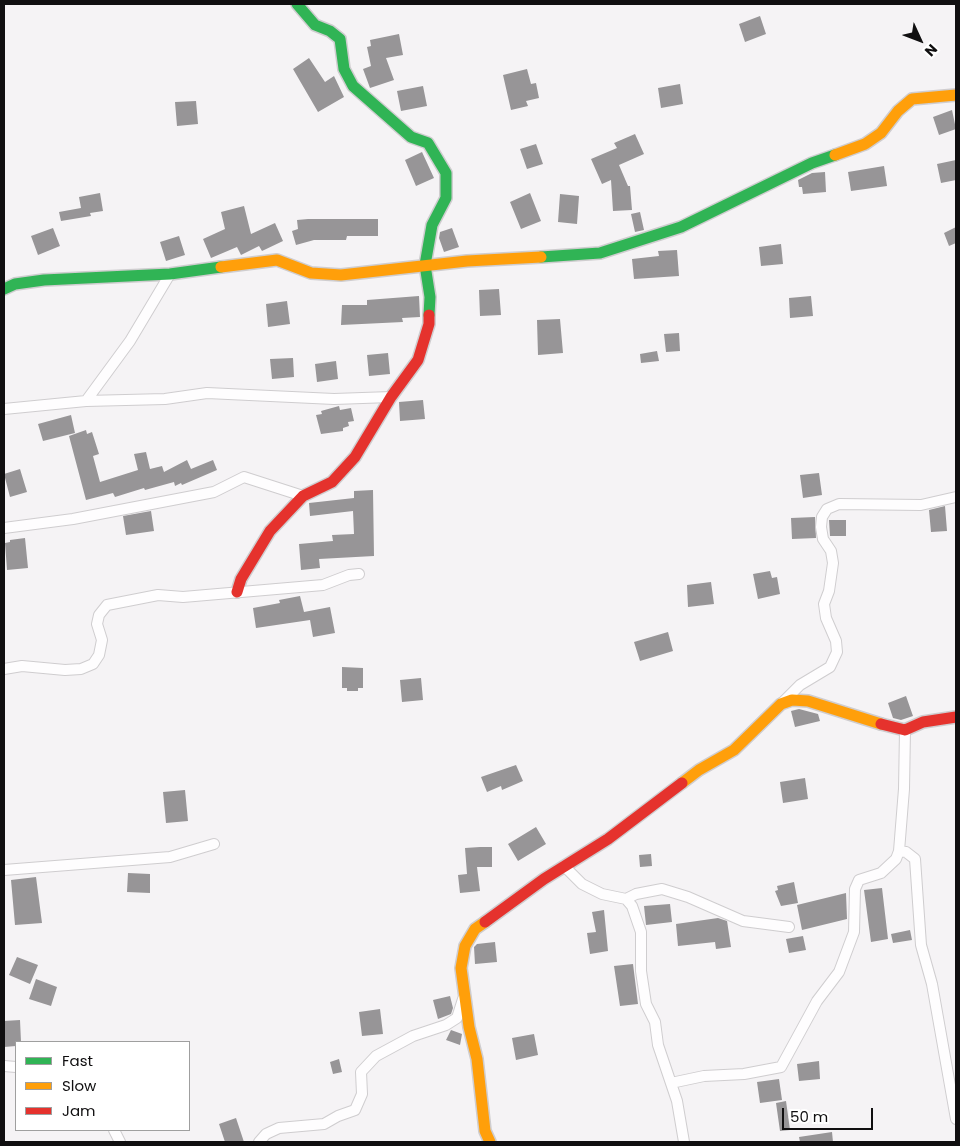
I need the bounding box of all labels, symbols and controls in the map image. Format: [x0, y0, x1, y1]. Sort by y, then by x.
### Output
north arrow [895, 15, 945, 65]
text: N [920, 40, 942, 61]
legend [15, 1041, 190, 1131]
text: Fast [62, 1050, 93, 1071]
text: Slow [62, 1075, 96, 1096]
scale bar [785, 1098, 876, 1130]
text: Jam [62, 1100, 96, 1121]
text: 50 m [790, 1106, 828, 1127]

